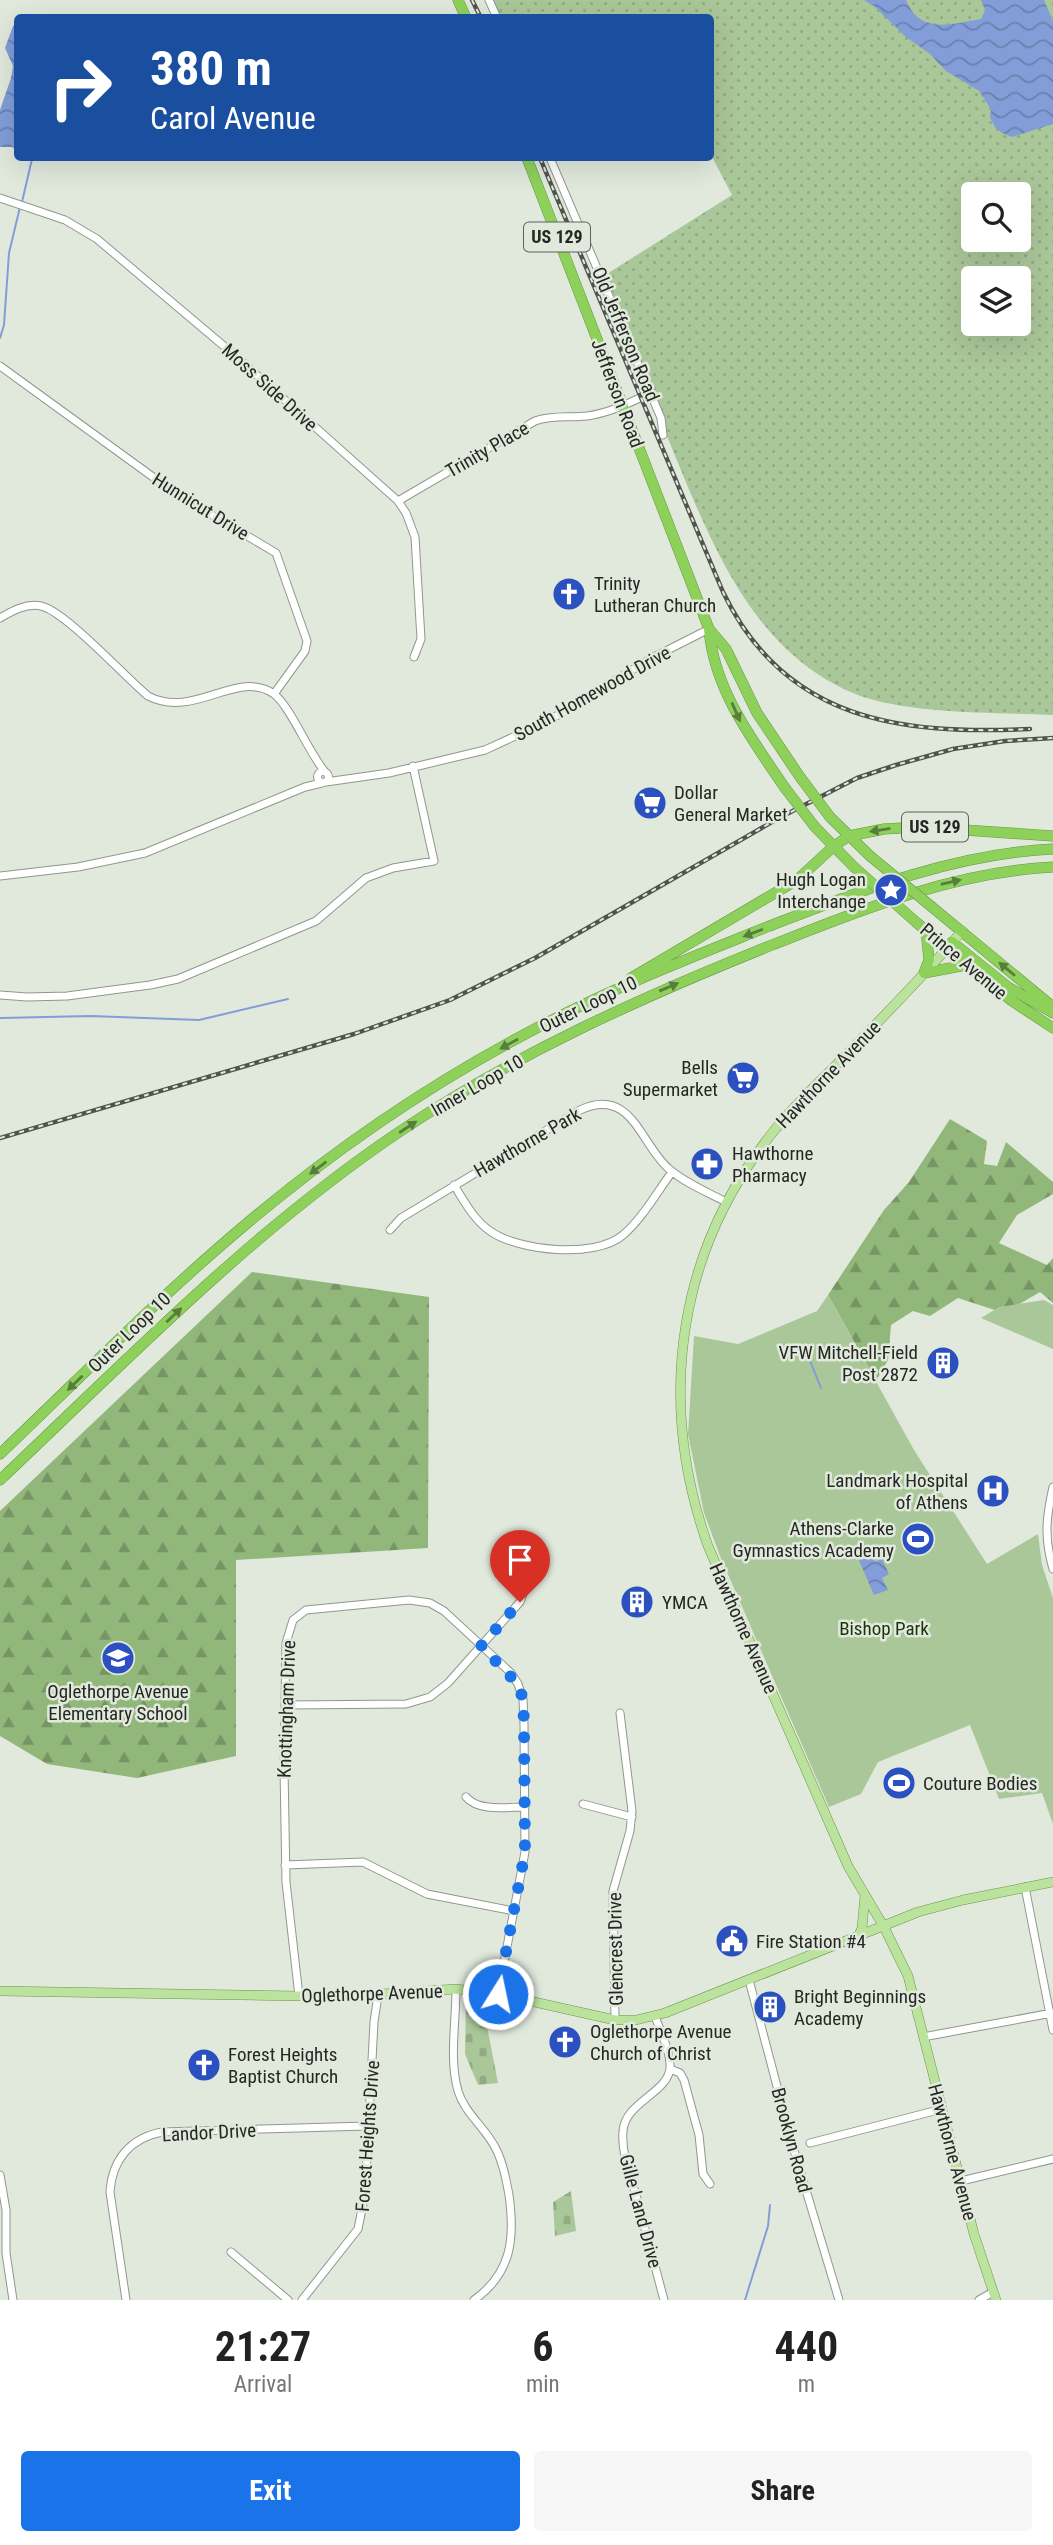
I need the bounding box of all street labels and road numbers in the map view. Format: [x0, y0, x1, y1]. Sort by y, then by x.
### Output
road number: US 129 [524, 222, 590, 251]
street label: Old Jefferson Road [587, 263, 665, 405]
street label: Jefferson Road [587, 335, 649, 451]
street label: Moss Side Drive [217, 339, 322, 436]
street label: Trinity Place [441, 416, 533, 483]
street label: Hunnicut Drive [148, 468, 253, 545]
street label: South Homewood Drive [510, 641, 675, 746]
road number: US 129 [902, 812, 968, 842]
street label: Prince Avenue [915, 918, 1012, 1005]
street label: Outer Loop 10 [536, 971, 641, 1038]
street label: Hawthorne Avenue [771, 1016, 886, 1133]
street label: Inner Loop 10 [427, 1050, 528, 1121]
street label: Hawthorne Park [470, 1102, 585, 1182]
street label: Outer Loop 10 [83, 1287, 175, 1377]
street label: Hawthorne Avenue [704, 1559, 783, 1697]
street label: Knottingham Drive [273, 1640, 300, 1778]
street label: Glencrest Drive [603, 1892, 628, 2006]
street label: Oglethorpe Avenue [301, 1980, 443, 2007]
street label: Forest Heights Drive [351, 2059, 384, 2213]
street label: Hawthorne Avenue [923, 2081, 982, 2223]
street label: Brooklyn Road [766, 2085, 817, 2195]
street label: Landor Drive [161, 2119, 257, 2146]
street label: Gille Land Drive [614, 2152, 667, 2271]

